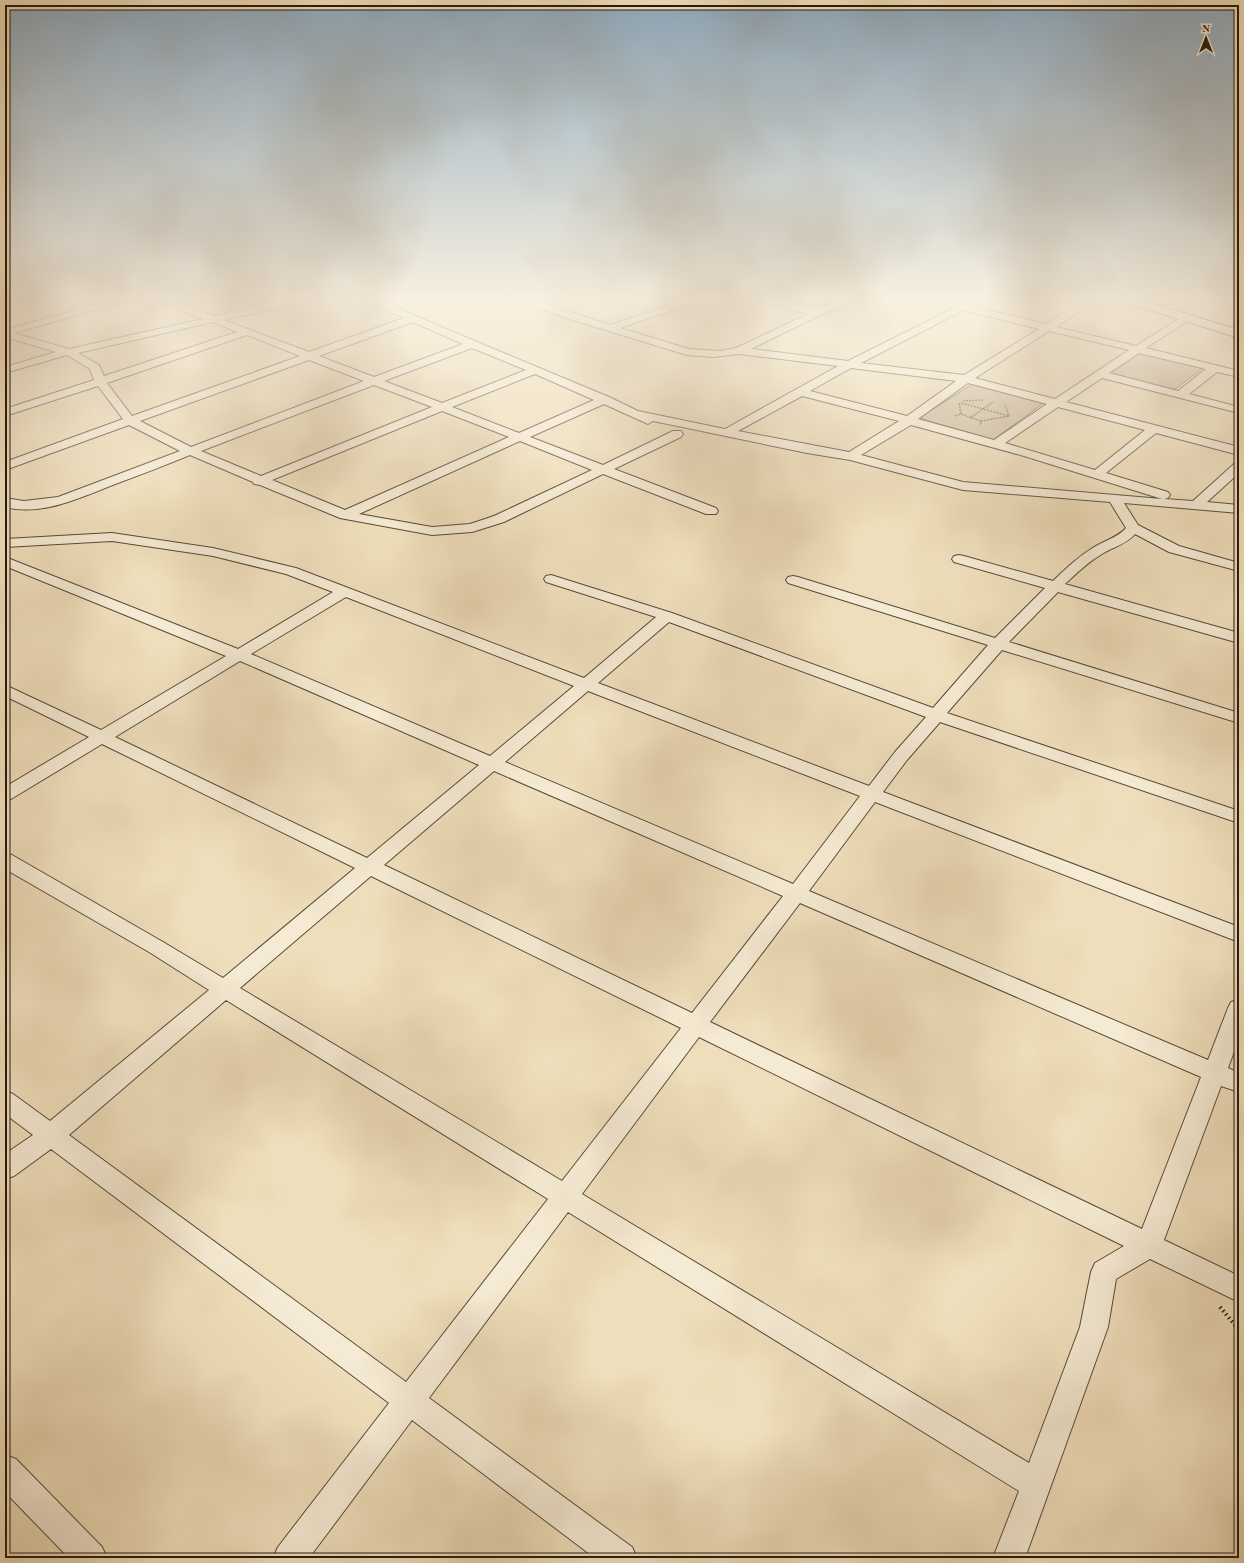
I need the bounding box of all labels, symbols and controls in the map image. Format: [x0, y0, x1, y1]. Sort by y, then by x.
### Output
north arrow [1186, 18, 1226, 58]
text: N [1202, 24, 1211, 35]

